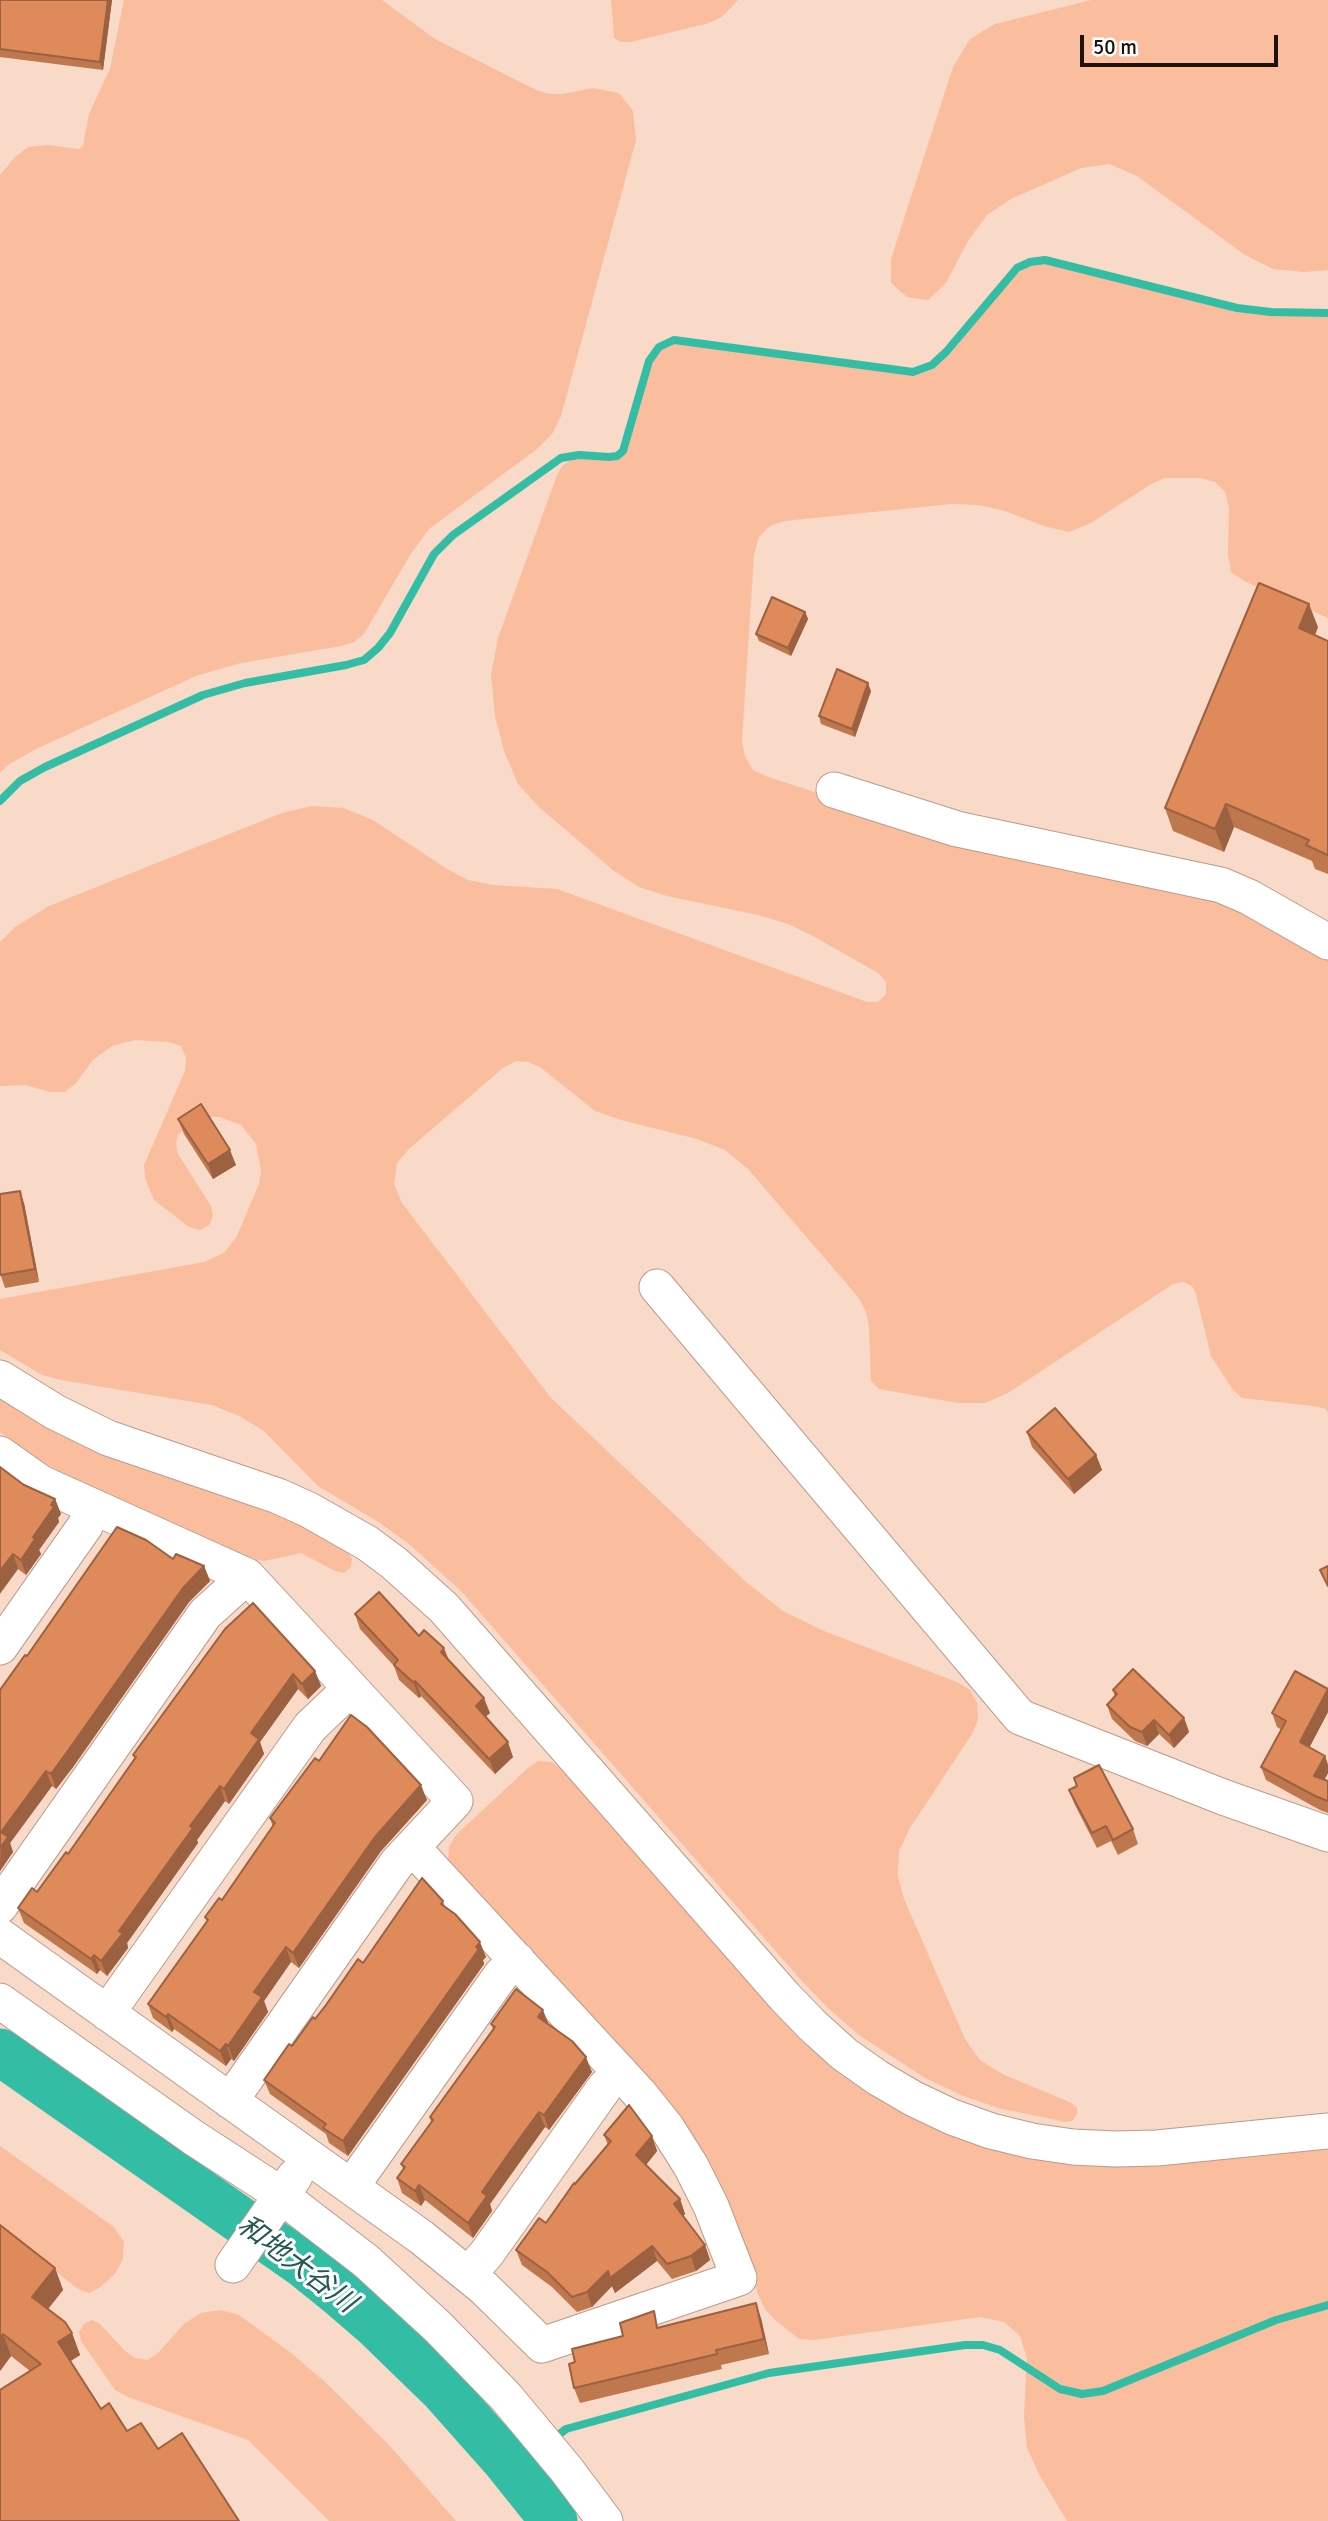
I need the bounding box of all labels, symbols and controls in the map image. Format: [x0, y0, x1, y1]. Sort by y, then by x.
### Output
scale bar [1083, 21, 1281, 65]
text: 50 m [1093, 34, 1137, 60]
water label: 和地大谷川 [230, 2209, 362, 2321]

